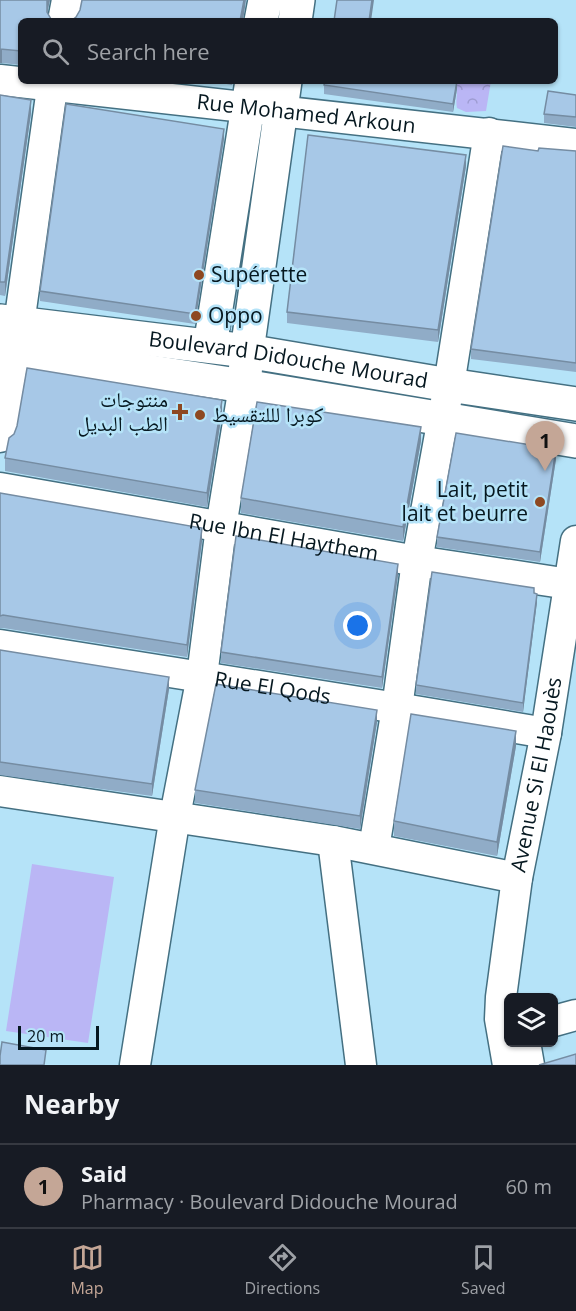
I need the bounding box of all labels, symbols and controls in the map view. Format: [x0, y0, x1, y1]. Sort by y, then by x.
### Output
search box [18, 18, 558, 84]
icon: search [39, 35, 72, 68]
text: Search here [87, 36, 210, 66]
street label: Rue Mohamed Arkoun [195, 87, 417, 139]
place label: Supérette [211, 260, 307, 288]
marker: Supérette [192, 268, 206, 282]
place label: Oppo [208, 301, 263, 329]
marker: Oppo [189, 309, 203, 323]
street label: Boulevard Didouche Mourad [147, 324, 430, 394]
place label: منتوجات الطب البديل [78, 385, 168, 437]
place label: كوبرا لللتقسيط [212, 400, 324, 428]
marker: منتوجات الطب البديل [173, 405, 187, 419]
marker: كوبرا لللتقسيط [193, 408, 207, 422]
pin: 1 [526, 422, 564, 471]
place label: Lait, petit lait et beurre [402, 475, 528, 527]
marker: Lait, petit lait et beurre [533, 495, 547, 509]
street label: Rue Ibn El Haythem [187, 506, 381, 567]
your location [343, 611, 372, 640]
street label: Rue El Qods [213, 664, 333, 710]
street label: Avenue Si El Haouès [504, 675, 568, 874]
map controls [504, 993, 558, 1047]
button: layers [504, 993, 558, 1047]
scale bar [18, 1023, 99, 1050]
text: 20 m [27, 1025, 64, 1047]
text: Nearby [24, 1086, 119, 1122]
text: Said [81, 1158, 127, 1188]
text: 1 [38, 1173, 49, 1200]
text: 60 m [505, 1173, 552, 1200]
text: Pharmacy · Boulevard Didouche Mourad [81, 1188, 458, 1215]
tab: Map [70, 1241, 104, 1299]
tab: Directions [244, 1241, 320, 1299]
tab: Saved [461, 1241, 506, 1299]

